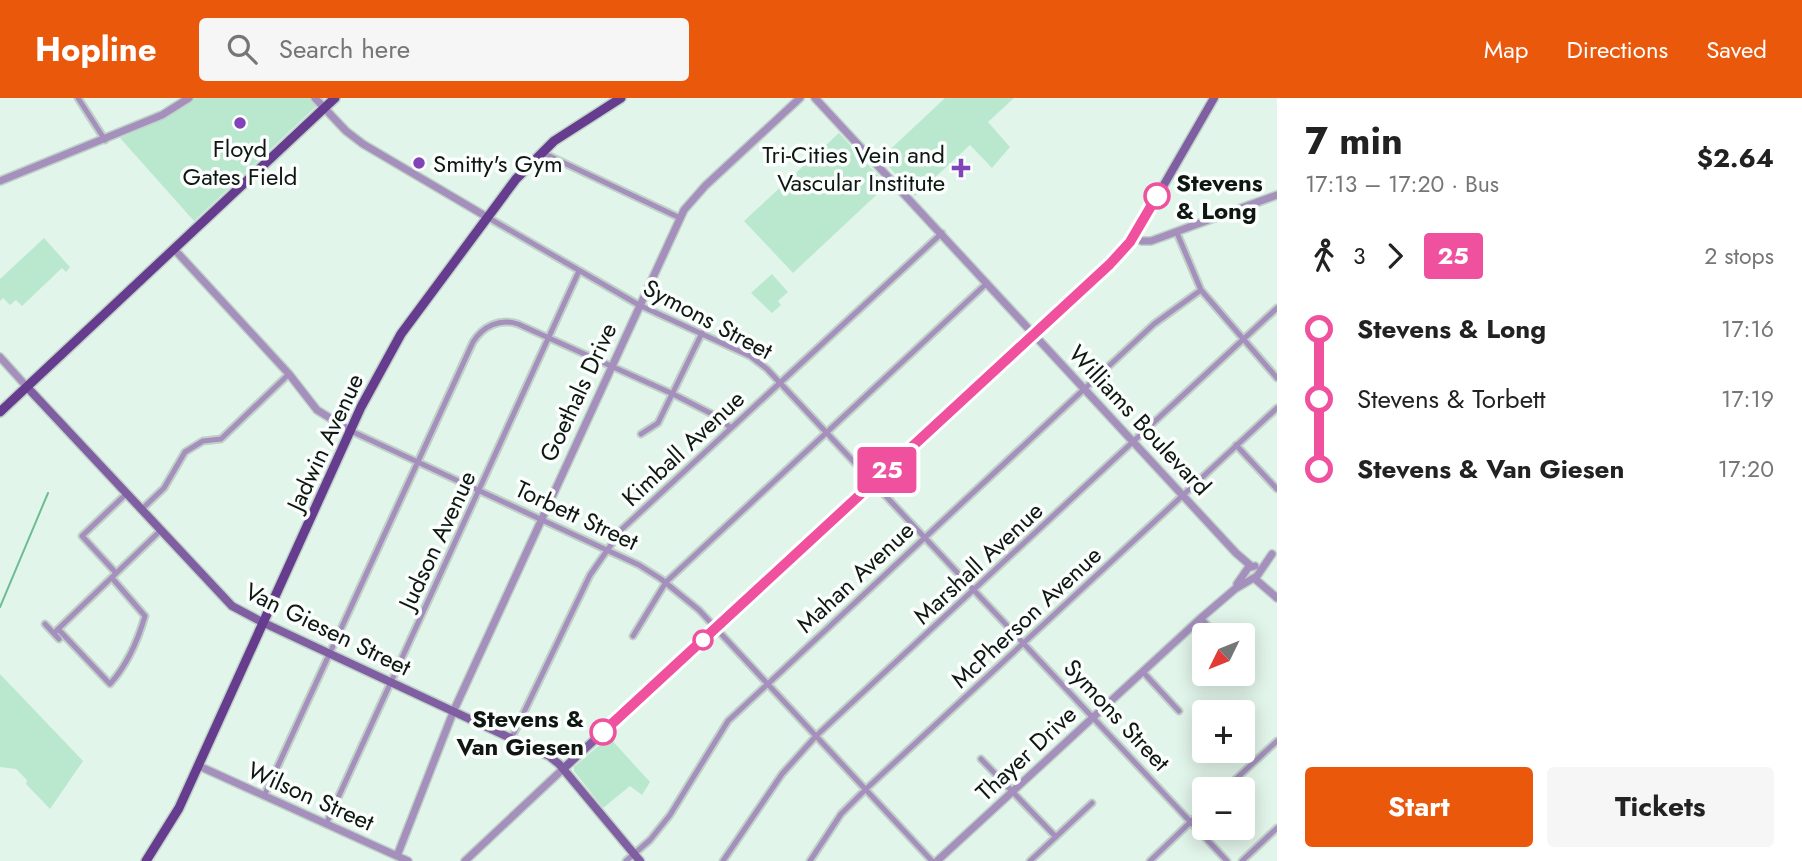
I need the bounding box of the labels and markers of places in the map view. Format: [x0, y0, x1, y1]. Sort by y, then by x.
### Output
marker: Floyd Gates Field [232, 115, 248, 131]
place label: Floyd Gates Field [183, 131, 297, 194]
place label: Tri-Cities Vein and Vascular Institute [762, 137, 945, 200]
place label: Smitty's Gym [433, 146, 563, 181]
marker: Smitty's Gym [411, 155, 427, 171]
marker: Tri-Cities Vein and Vascular Institute [951, 158, 971, 178]
place label: Stevens & Long [1176, 165, 1263, 228]
marker: Stevens & Long [1144, 183, 1170, 209]
unlabelled marker [693, 630, 713, 650]
place label: Stevens & Van Giesen [455, 701, 584, 764]
marker: Stevens & Van Giesen [590, 719, 616, 745]

